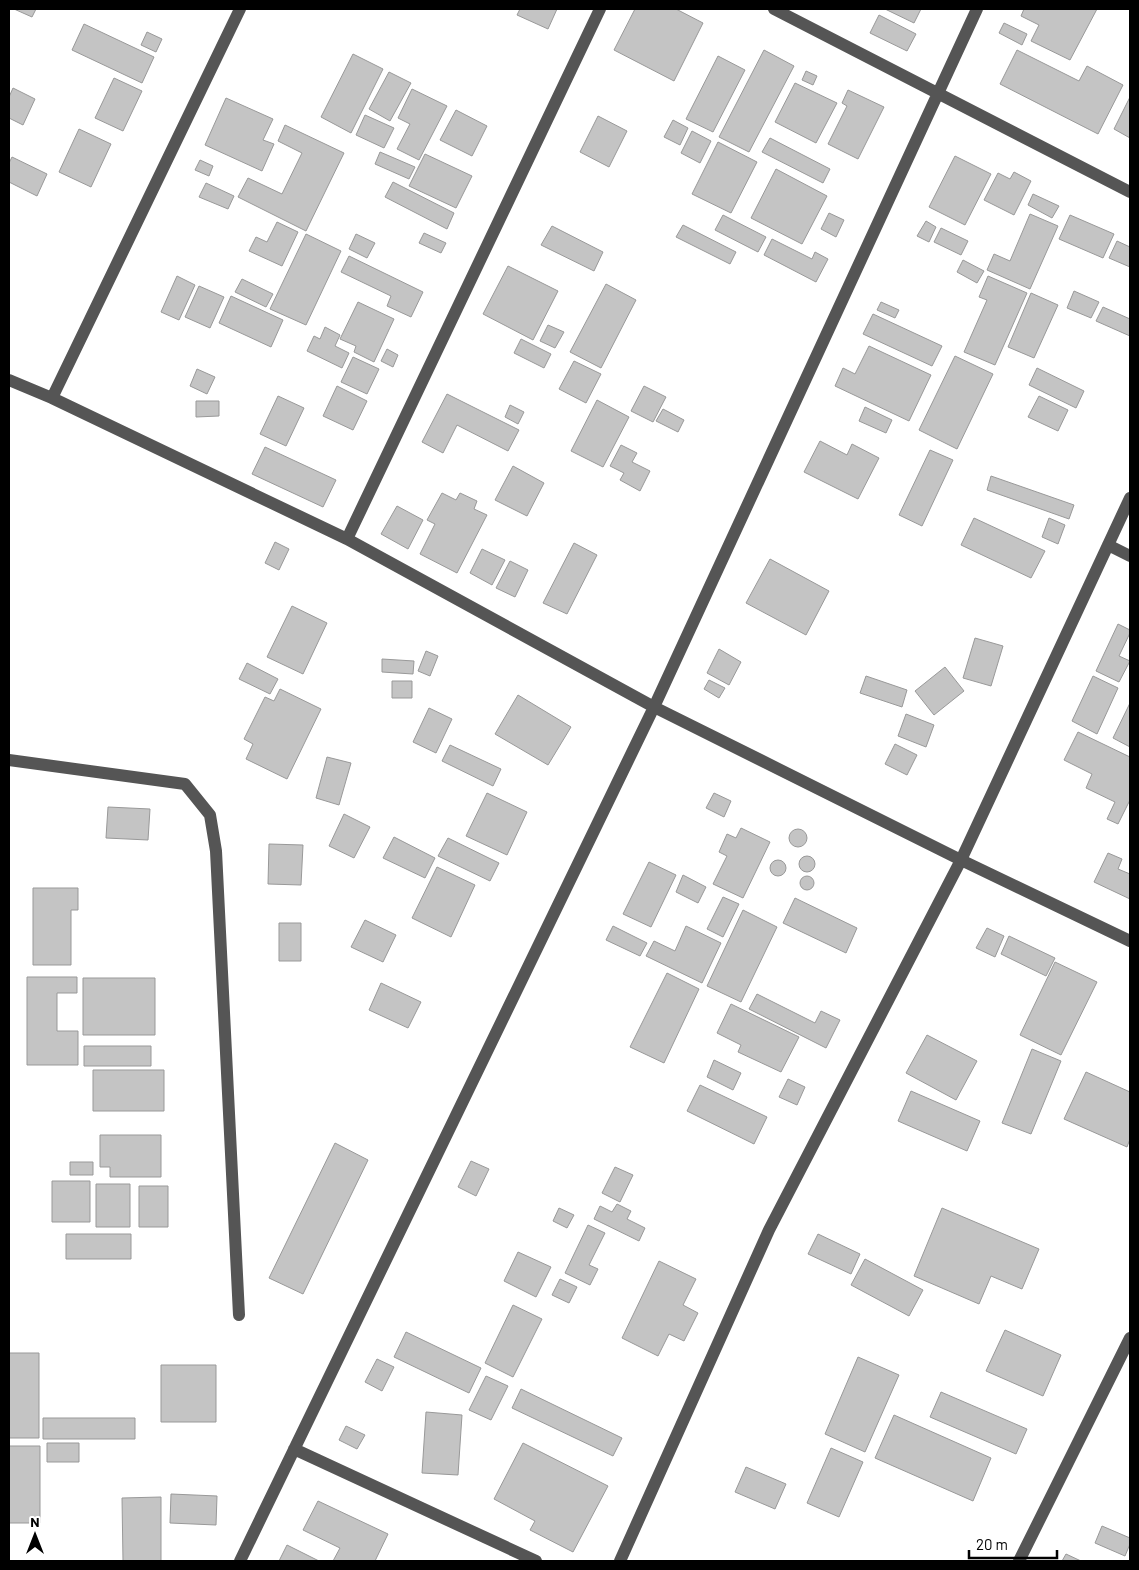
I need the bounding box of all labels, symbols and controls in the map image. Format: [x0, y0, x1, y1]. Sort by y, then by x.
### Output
north arrow [10, 1510, 60, 1560]
text: N [30, 1513, 40, 1530]
scale bar [969, 1528, 1056, 1560]
text: 20 m [976, 1535, 1008, 1553]

